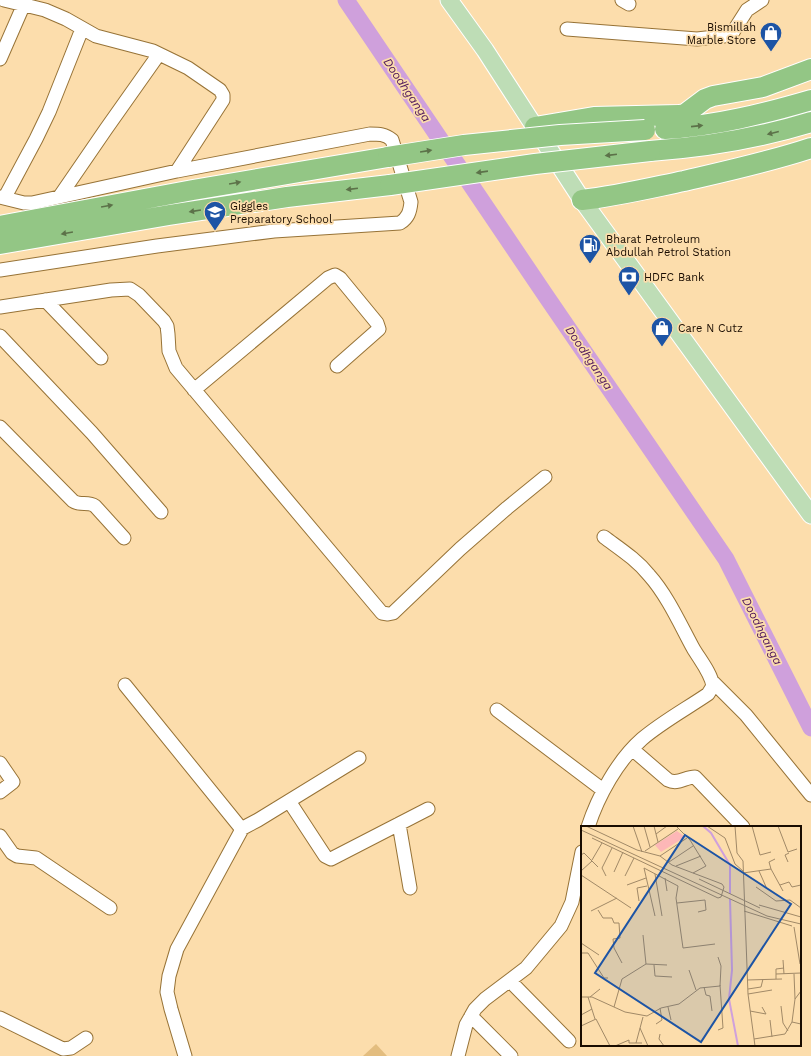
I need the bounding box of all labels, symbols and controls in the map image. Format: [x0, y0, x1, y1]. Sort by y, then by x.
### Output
shop icon: Bismillah Marble Store [758, 20, 784, 53]
place label: Bismillah Marble Store [687, 21, 756, 47]
water label: Doodhganga [380, 55, 434, 125]
one-way arrow [691, 123, 703, 129]
one-way arrow [767, 130, 780, 136]
one-way arrow [420, 148, 432, 154]
one-way arrow [605, 152, 617, 158]
one-way arrow [476, 169, 488, 175]
one-way arrow [229, 180, 241, 186]
one-way arrow [346, 186, 358, 193]
school or university icon: Giggles Preparatory School [202, 199, 228, 232]
place label: Giggles Preparatory School [230, 200, 333, 226]
one-way arrow [101, 202, 113, 208]
one-way arrow [189, 209, 201, 215]
one-way arrow [61, 230, 73, 236]
fuel station icon: Bharat Petroleum Abdullah Petrol Station [577, 232, 603, 265]
place label: Bharat Petroleum Abdullah Petrol Station [606, 233, 731, 259]
bank icon: HDFC Bank [616, 264, 642, 297]
place label: HDFC Bank [644, 271, 704, 284]
shop icon: Care N Cutz [649, 315, 675, 348]
place label: Care N Cutz [678, 322, 743, 335]
water label: Doodhganga [562, 323, 616, 393]
water label: Doodhganga [739, 595, 785, 668]
inset map [581, 826, 801, 1046]

